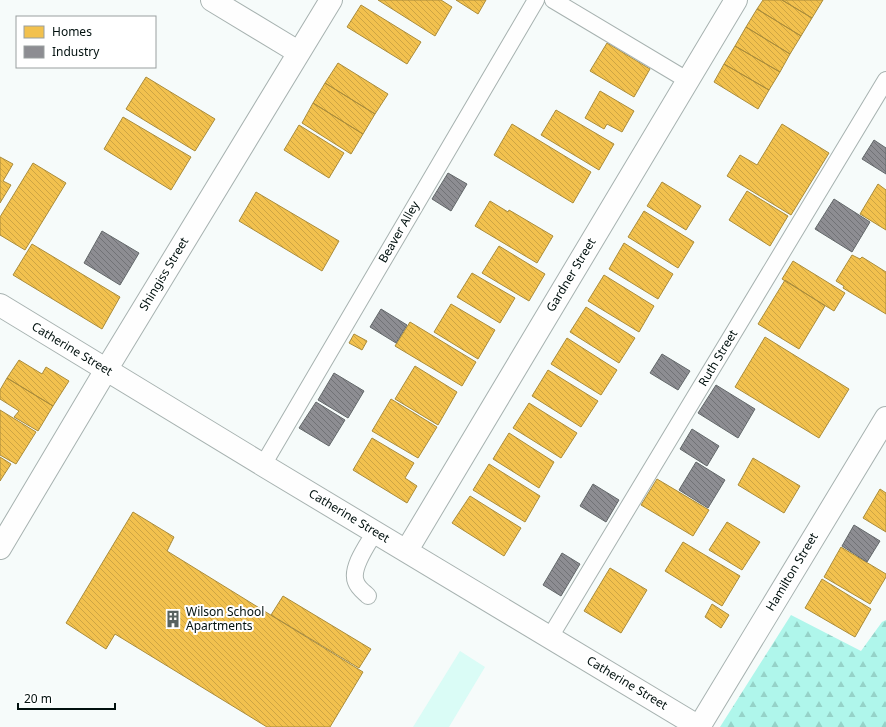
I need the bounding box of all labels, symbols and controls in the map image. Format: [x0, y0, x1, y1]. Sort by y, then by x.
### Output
legend [16, 16, 156, 68]
text: Homes [52, 23, 92, 40]
text: Industry [52, 43, 100, 60]
street label: Beaver Alley [374, 197, 424, 266]
street label: Shingiss Street [135, 233, 193, 314]
street label: Gardner Street [542, 234, 600, 315]
street label: Catherine Street [29, 318, 117, 380]
street label: Ruth Street [694, 326, 741, 389]
street label: Catherine Street [306, 485, 394, 547]
street label: Hamilton Street [761, 529, 822, 614]
place label: Wilson School Apartments [186, 603, 264, 634]
building icon: Wilson School Apartments [163, 609, 183, 629]
street label: Catherine Street [584, 652, 672, 714]
scale bar [18, 685, 115, 711]
text: 20 m [24, 690, 52, 707]

